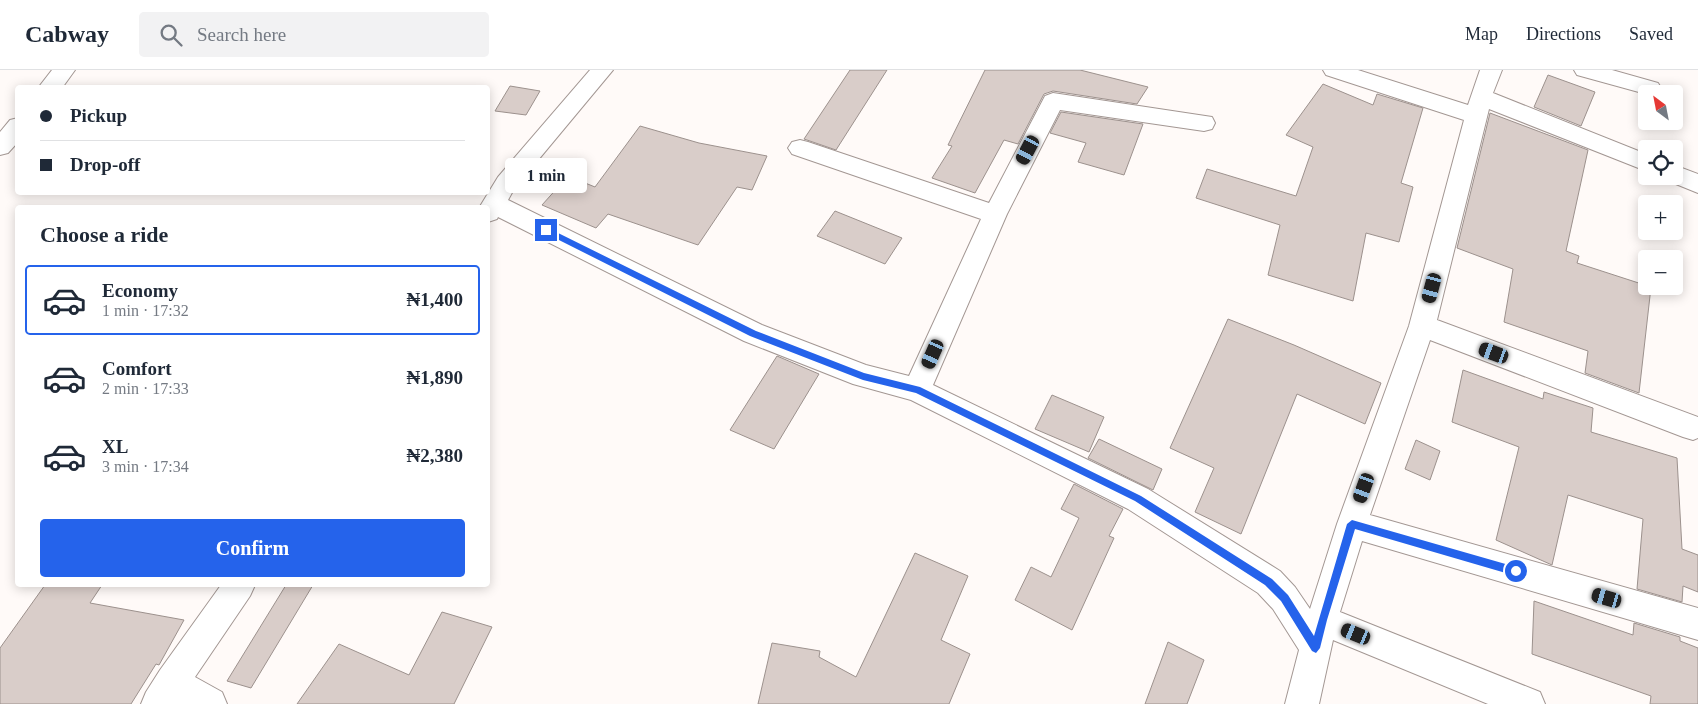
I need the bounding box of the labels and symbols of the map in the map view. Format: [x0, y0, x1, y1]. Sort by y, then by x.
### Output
north arrow [1638, 85, 1682, 130]
car [1014, 133, 1041, 167]
callout: 1 min [505, 158, 587, 192]
route end [535, 219, 557, 241]
car [1420, 272, 1443, 304]
car [920, 337, 945, 371]
car [1477, 341, 1510, 365]
car [1351, 471, 1376, 505]
route start [1505, 560, 1527, 582]
car [1590, 587, 1623, 609]
car [1339, 621, 1372, 647]

